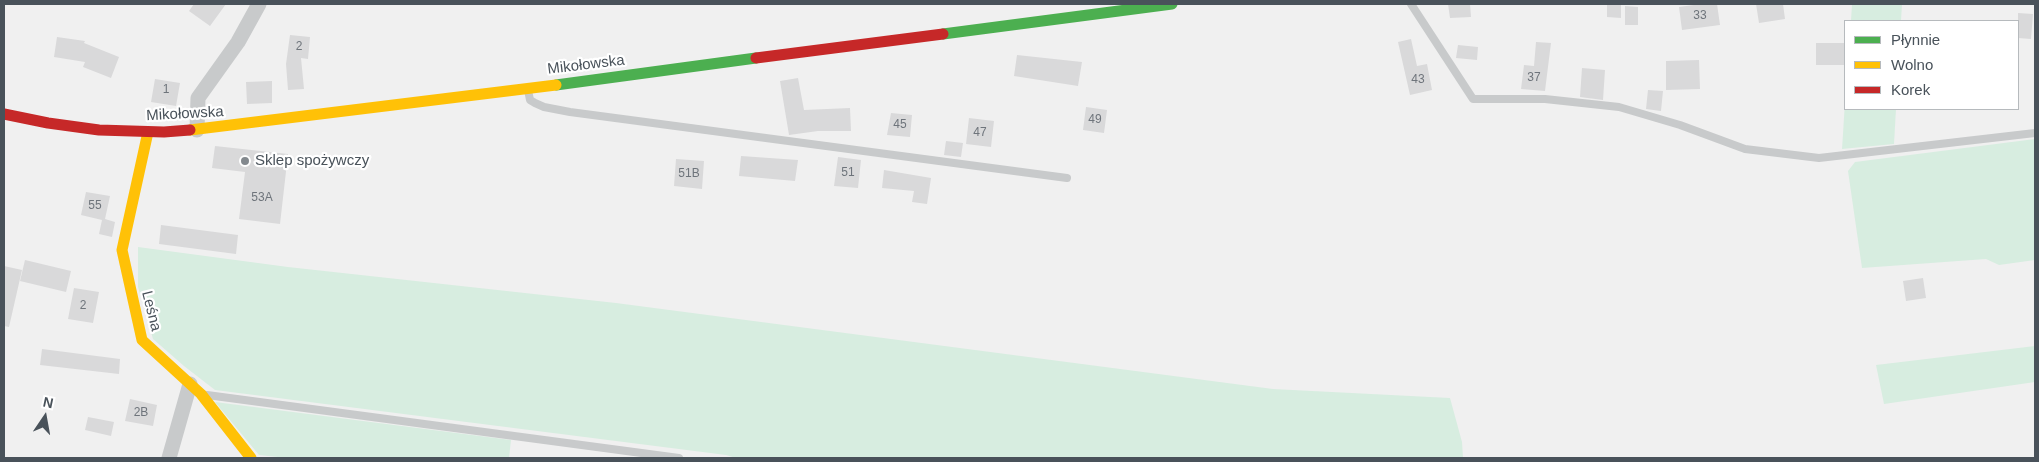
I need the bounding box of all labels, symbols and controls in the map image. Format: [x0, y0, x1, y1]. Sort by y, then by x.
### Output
house number: 33 [1693, 9, 1707, 23]
legend [1844, 20, 2019, 110]
text: Płynnie [1891, 31, 1940, 48]
house number: 2 [296, 40, 302, 54]
street label: Mikołowska [546, 51, 626, 79]
text: Wolno [1891, 56, 1933, 73]
house number: 37 [1527, 71, 1541, 85]
house number: 43 [1411, 73, 1425, 87]
text: Korek [1891, 81, 1930, 98]
house number: 1 [163, 83, 169, 97]
street label: Mikołowska [146, 103, 224, 125]
house number: 49 [1088, 113, 1102, 127]
house number: 45 [893, 118, 907, 132]
house number: 47 [973, 126, 987, 140]
place label: Sklep spożywczy [255, 152, 369, 170]
marker: Sklep spożywczy [239, 155, 251, 167]
house number: 51 [841, 166, 855, 180]
house number: 51B [678, 167, 700, 181]
house number: 53A [251, 191, 273, 205]
house number: 55 [88, 199, 102, 213]
street label: Leśna [137, 289, 165, 333]
house number: 2 [80, 299, 86, 313]
north arrow [20, 392, 70, 442]
text: N [42, 393, 55, 411]
house number: 2B [134, 406, 148, 420]

